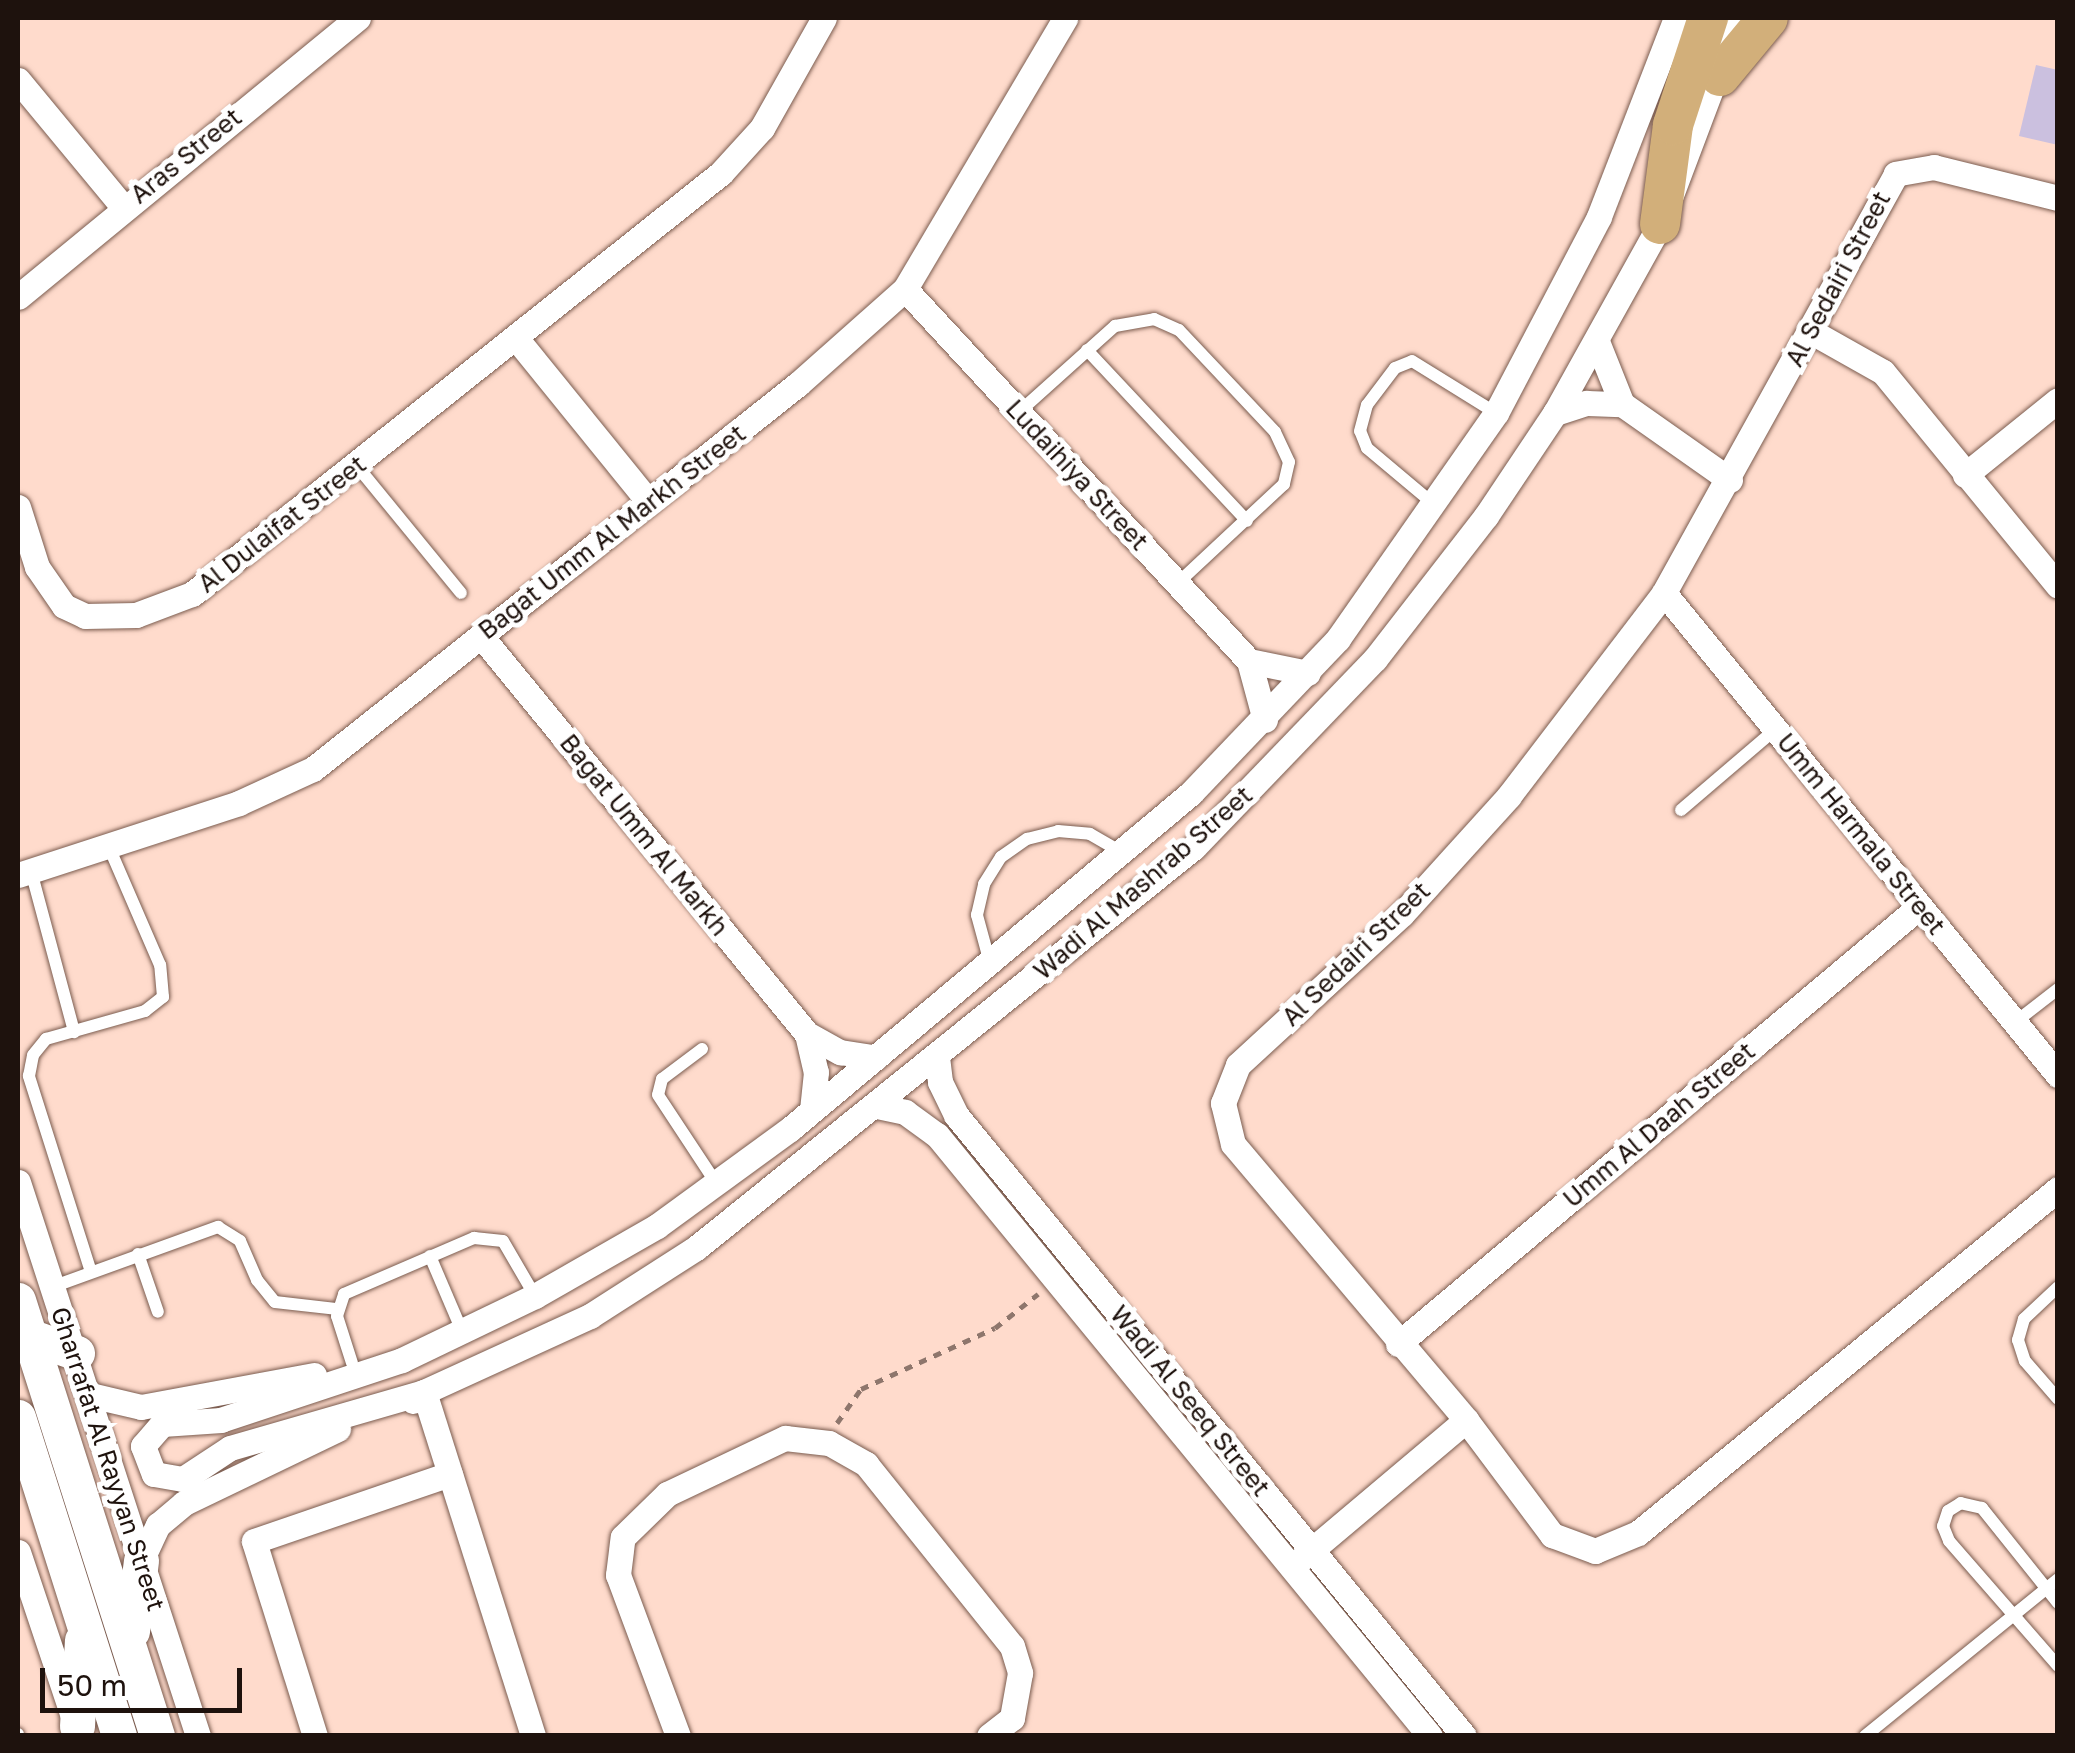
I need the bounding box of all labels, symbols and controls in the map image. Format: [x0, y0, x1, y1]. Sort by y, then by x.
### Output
street label: Aras Street [125, 102, 247, 210]
street label: Al Sedairi Street [1779, 186, 1897, 372]
street label: Ludaihiya Street [1000, 394, 1154, 556]
street label: Bagat Umm Al Markh Street [472, 418, 752, 646]
street label: Al Dulaifat Street [192, 449, 372, 599]
street label: Umm Harmala Street [1771, 727, 1951, 941]
street label: Bagat Umm Al Markh [554, 728, 734, 942]
street label: Wadi Al Mashrab Street [1028, 780, 1258, 986]
street label: Al Sedairi Street [1276, 876, 1436, 1032]
street label: Umm Al Daah Street [1557, 1036, 1761, 1214]
street label: Wadi Al Seeq Street [1104, 1300, 1276, 1502]
street label: Gharrafat Al Rayyan Street [45, 1303, 171, 1615]
scale bar [45, 1648, 248, 1710]
text: 50 m [57, 1667, 127, 1703]

